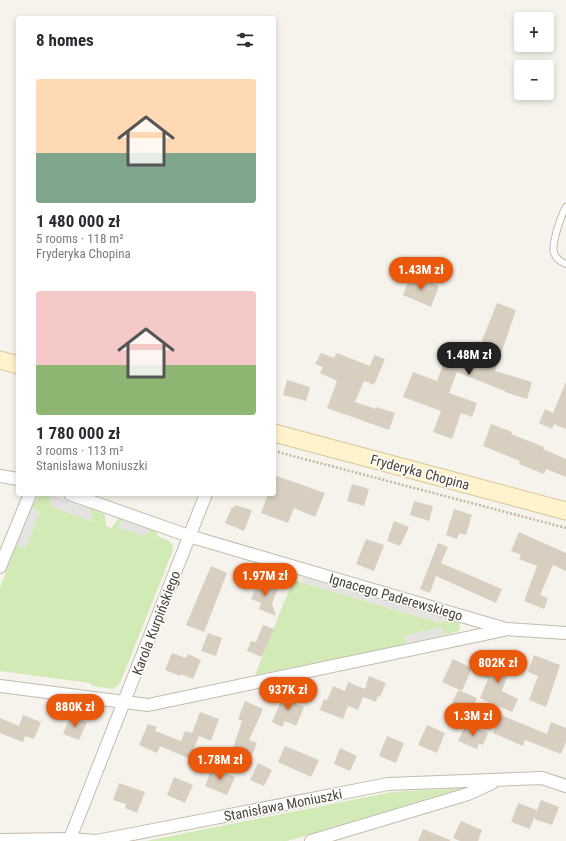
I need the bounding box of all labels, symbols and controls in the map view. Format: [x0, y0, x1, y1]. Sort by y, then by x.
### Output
map controls [514, 12, 554, 100]
button: + [514, 12, 554, 52]
icon: filters [234, 29, 256, 51]
text: 8 homes [36, 30, 94, 50]
button: − [514, 60, 554, 100]
icon: home [110, 105, 182, 177]
text: 1 480 000 zł [36, 211, 120, 231]
text: 5 rooms · 118 m² [36, 231, 123, 246]
text: Fryderyka Chopina [36, 246, 131, 261]
pin: 1.43M zł [380, 257, 462, 291]
text: 1.43M zł [398, 262, 444, 277]
icon: home [110, 317, 182, 389]
pin: 1.48M zł [428, 342, 510, 376]
text: 1.48M zł [446, 347, 492, 362]
text: 1 780 000 zł [36, 423, 120, 443]
text: 3 rooms · 113 m² [36, 443, 123, 458]
street label: Fryderyka Chopina [369, 451, 471, 493]
text: Stanisława Moniuszki [36, 458, 148, 473]
pin: 1.97M zł [224, 563, 306, 597]
text: 1.97M zł [242, 568, 288, 583]
street label: Karola Kurpińskiego [129, 569, 183, 677]
street label: Ignacego Paderewskiego [327, 570, 465, 624]
pin: 802K zł [461, 650, 535, 684]
text: 802K zł [478, 655, 518, 670]
pin: 937K zł [251, 677, 325, 711]
text: 937K zł [268, 682, 308, 697]
pin: 880K zł [38, 694, 112, 728]
text: 880K zł [55, 699, 95, 714]
pin: 1.3M zł [436, 703, 510, 737]
text: 1.3M zł [453, 708, 493, 723]
pin: 1.78M zł [179, 747, 261, 781]
text: 1.78M zł [197, 752, 243, 767]
street label: Stanisława Moniuszki [223, 786, 343, 824]

